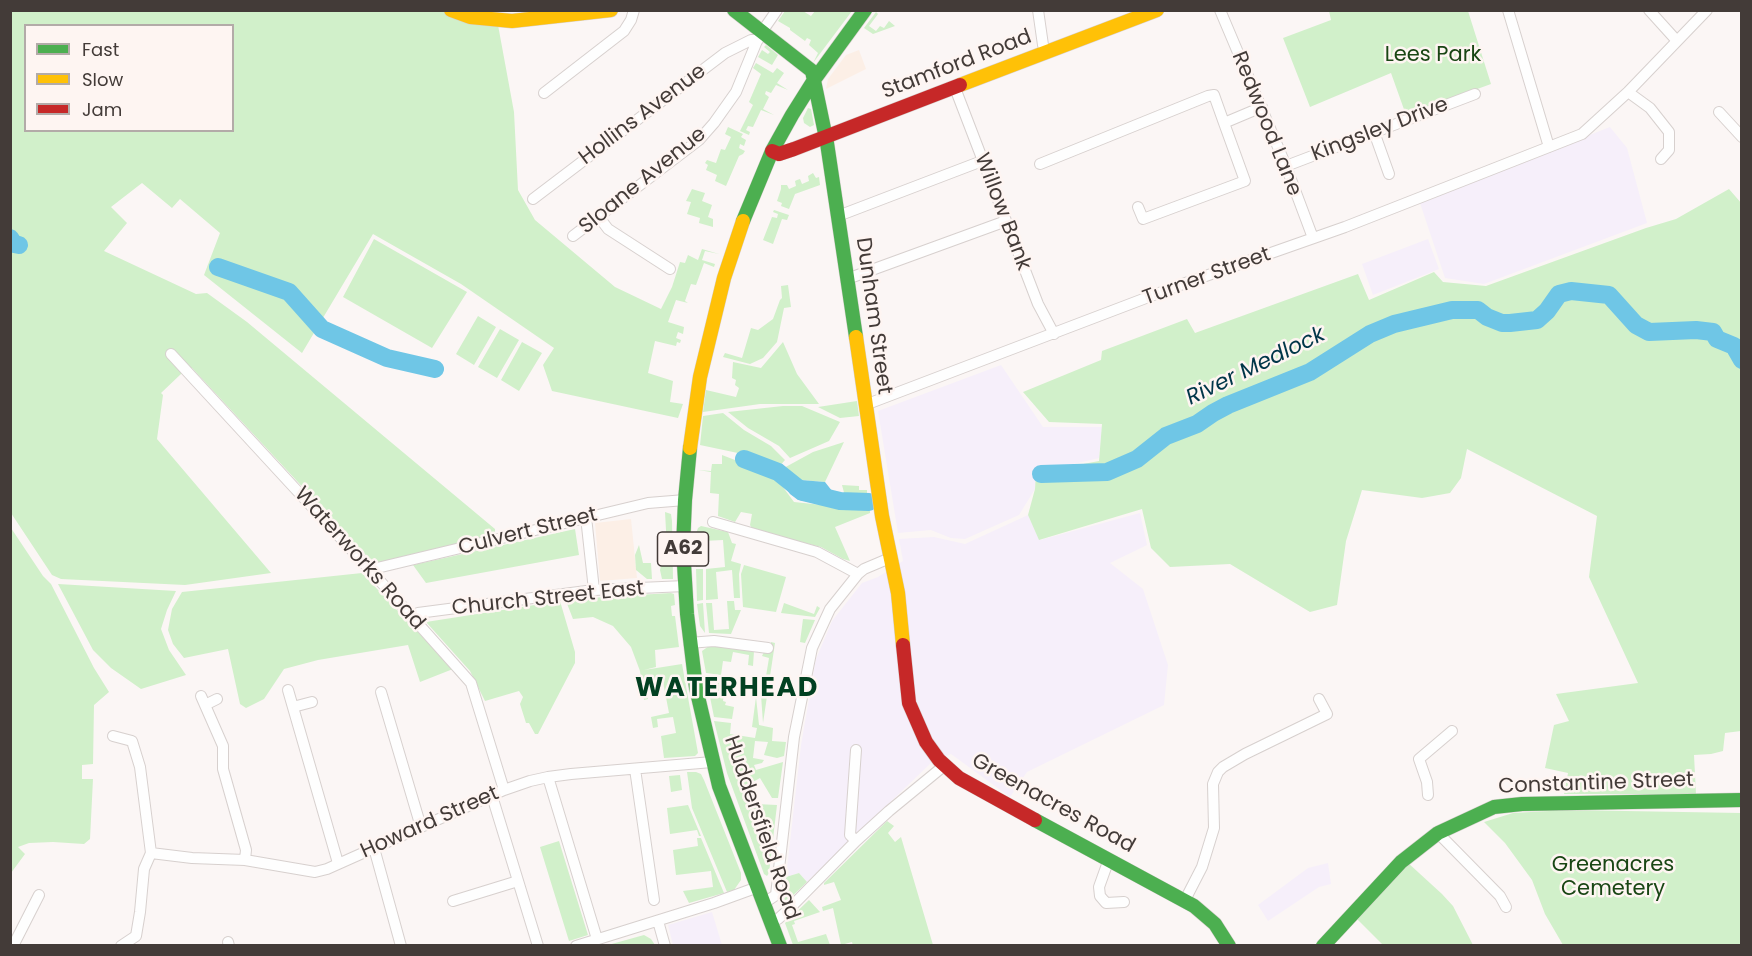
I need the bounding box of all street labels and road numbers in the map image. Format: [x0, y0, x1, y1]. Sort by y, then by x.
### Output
street label: Stamford Road [879, 25, 1035, 105]
street label: Redwood Lane [1226, 48, 1306, 200]
street label: Hollins Avenue [575, 59, 711, 171]
street label: Kingsley Drive [1308, 92, 1452, 168]
street label: Sloane Avenue [574, 122, 712, 240]
street label: Willow Bank [968, 150, 1036, 274]
street label: Dunham Street [850, 236, 896, 396]
street label: Turner Street [1140, 242, 1274, 312]
street label: Waterworks Road [288, 482, 430, 636]
street label: Culvert Street [456, 503, 600, 561]
road number: A62 [658, 532, 708, 566]
street label: Church Street East [451, 576, 645, 622]
street label: Huddersfield Road [718, 733, 804, 923]
street label: Greenacres Road [967, 749, 1139, 859]
street label: Constantine Street [1498, 768, 1694, 800]
street label: Howard Street [357, 781, 503, 865]

